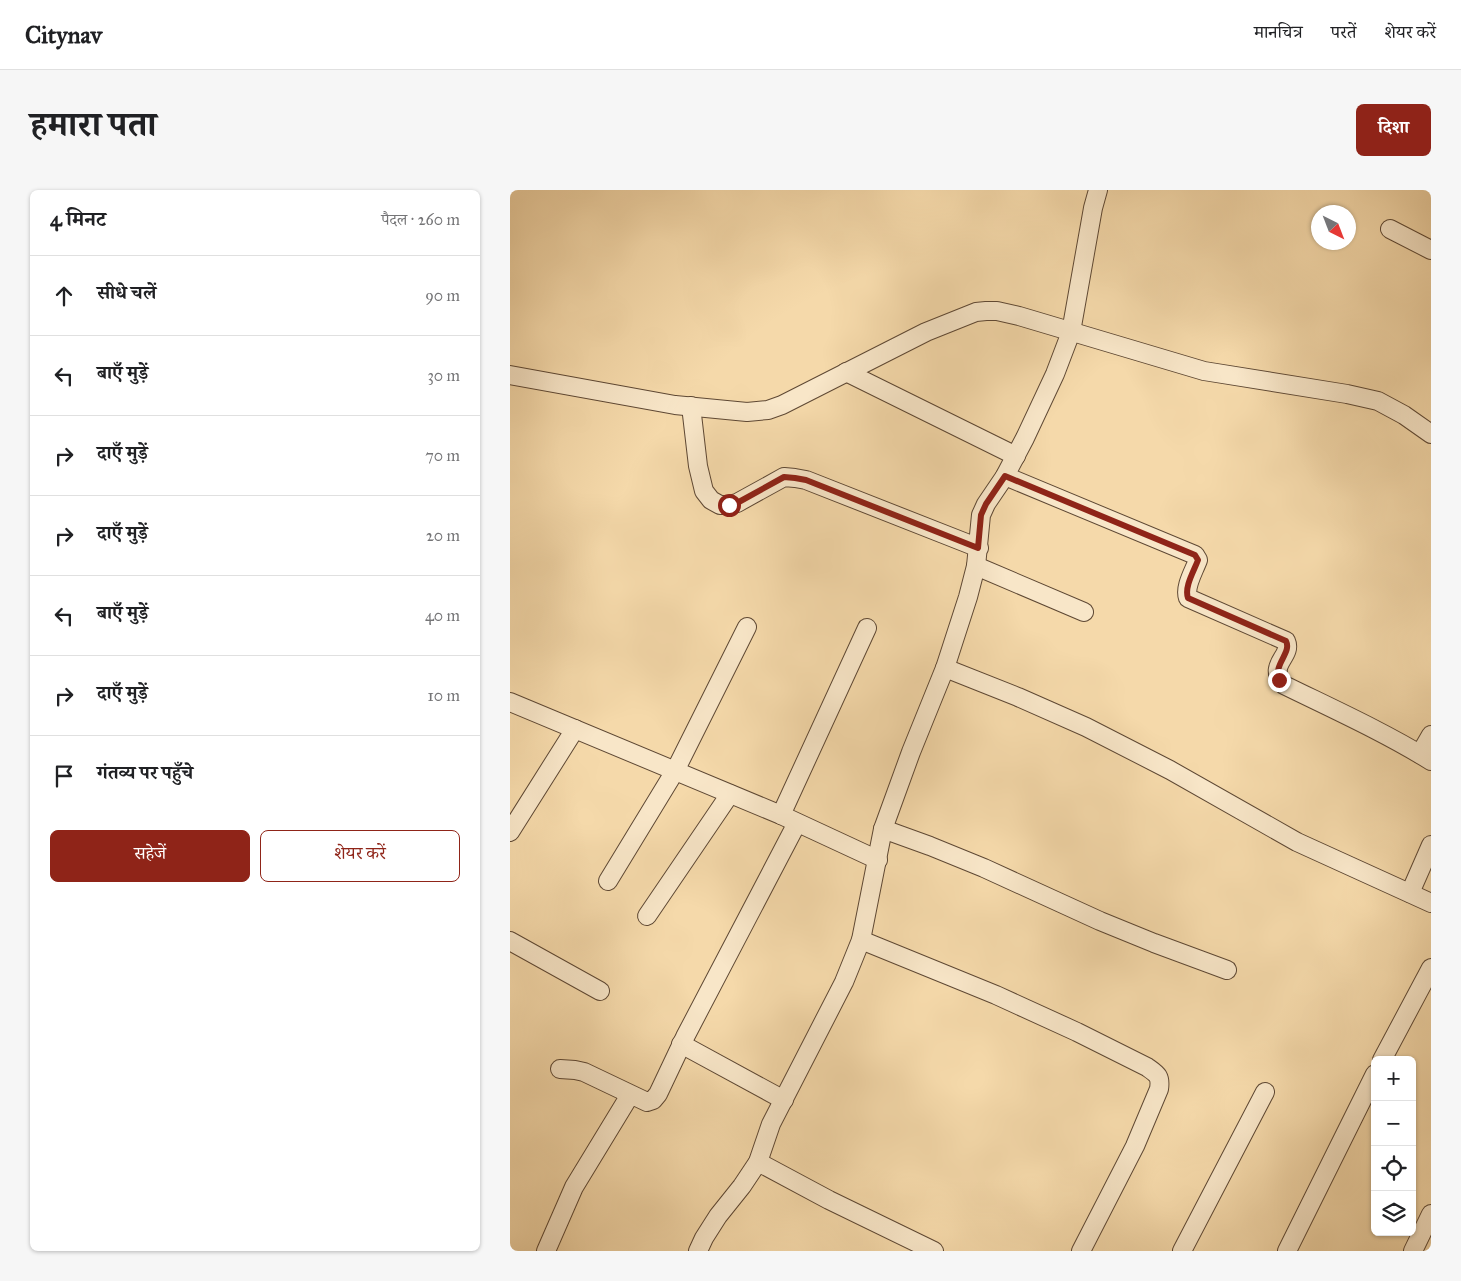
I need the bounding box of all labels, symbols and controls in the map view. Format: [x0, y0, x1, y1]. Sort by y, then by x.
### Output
text: Citynav [25, 20, 102, 50]
text: मानचित्र [1254, 21, 1303, 43]
text: परतें [1331, 21, 1356, 43]
text: शेयर करें [1384, 21, 1436, 43]
text: हमारा पता [30, 103, 157, 146]
button: दिशा [1356, 104, 1431, 156]
north arrow [1311, 205, 1356, 250]
text: 4 मिनट [50, 206, 106, 232]
text: पैदल · 260 m [381, 210, 460, 229]
text: सीधे चलें [97, 281, 156, 304]
icon: ahead [50, 282, 78, 310]
text: 90 m [425, 286, 460, 305]
text: बाएँ मुड़ें [97, 361, 148, 384]
icon: left [50, 362, 78, 390]
text: 30 m [427, 366, 460, 385]
text: दाएँ मुड़ें [97, 441, 148, 464]
icon: right [50, 442, 78, 470]
text: 70 m [425, 446, 460, 465]
route start [718, 494, 741, 517]
text: दाएँ मुड़ें [97, 521, 148, 544]
icon: right [50, 522, 78, 550]
text: 20 m [426, 526, 460, 545]
text: बाएँ मुड़ें [97, 601, 148, 624]
icon: left [50, 602, 78, 630]
text: 40 m [425, 606, 460, 625]
route end [1268, 669, 1291, 692]
text: दाएँ मुड़ें [97, 681, 148, 704]
icon: right [50, 682, 78, 710]
text: 10 m [428, 686, 460, 705]
text: गंतव्य पर पहुँचे [97, 761, 193, 784]
icon: arrive [50, 762, 78, 790]
button: सहेजें [50, 830, 250, 882]
button: शेयर करें [260, 830, 460, 882]
map controls [1371, 1056, 1416, 1236]
button: + [1371, 1056, 1416, 1101]
button: − [1371, 1101, 1416, 1146]
button: locate [1371, 1146, 1416, 1191]
button: layers [1371, 1191, 1416, 1236]

